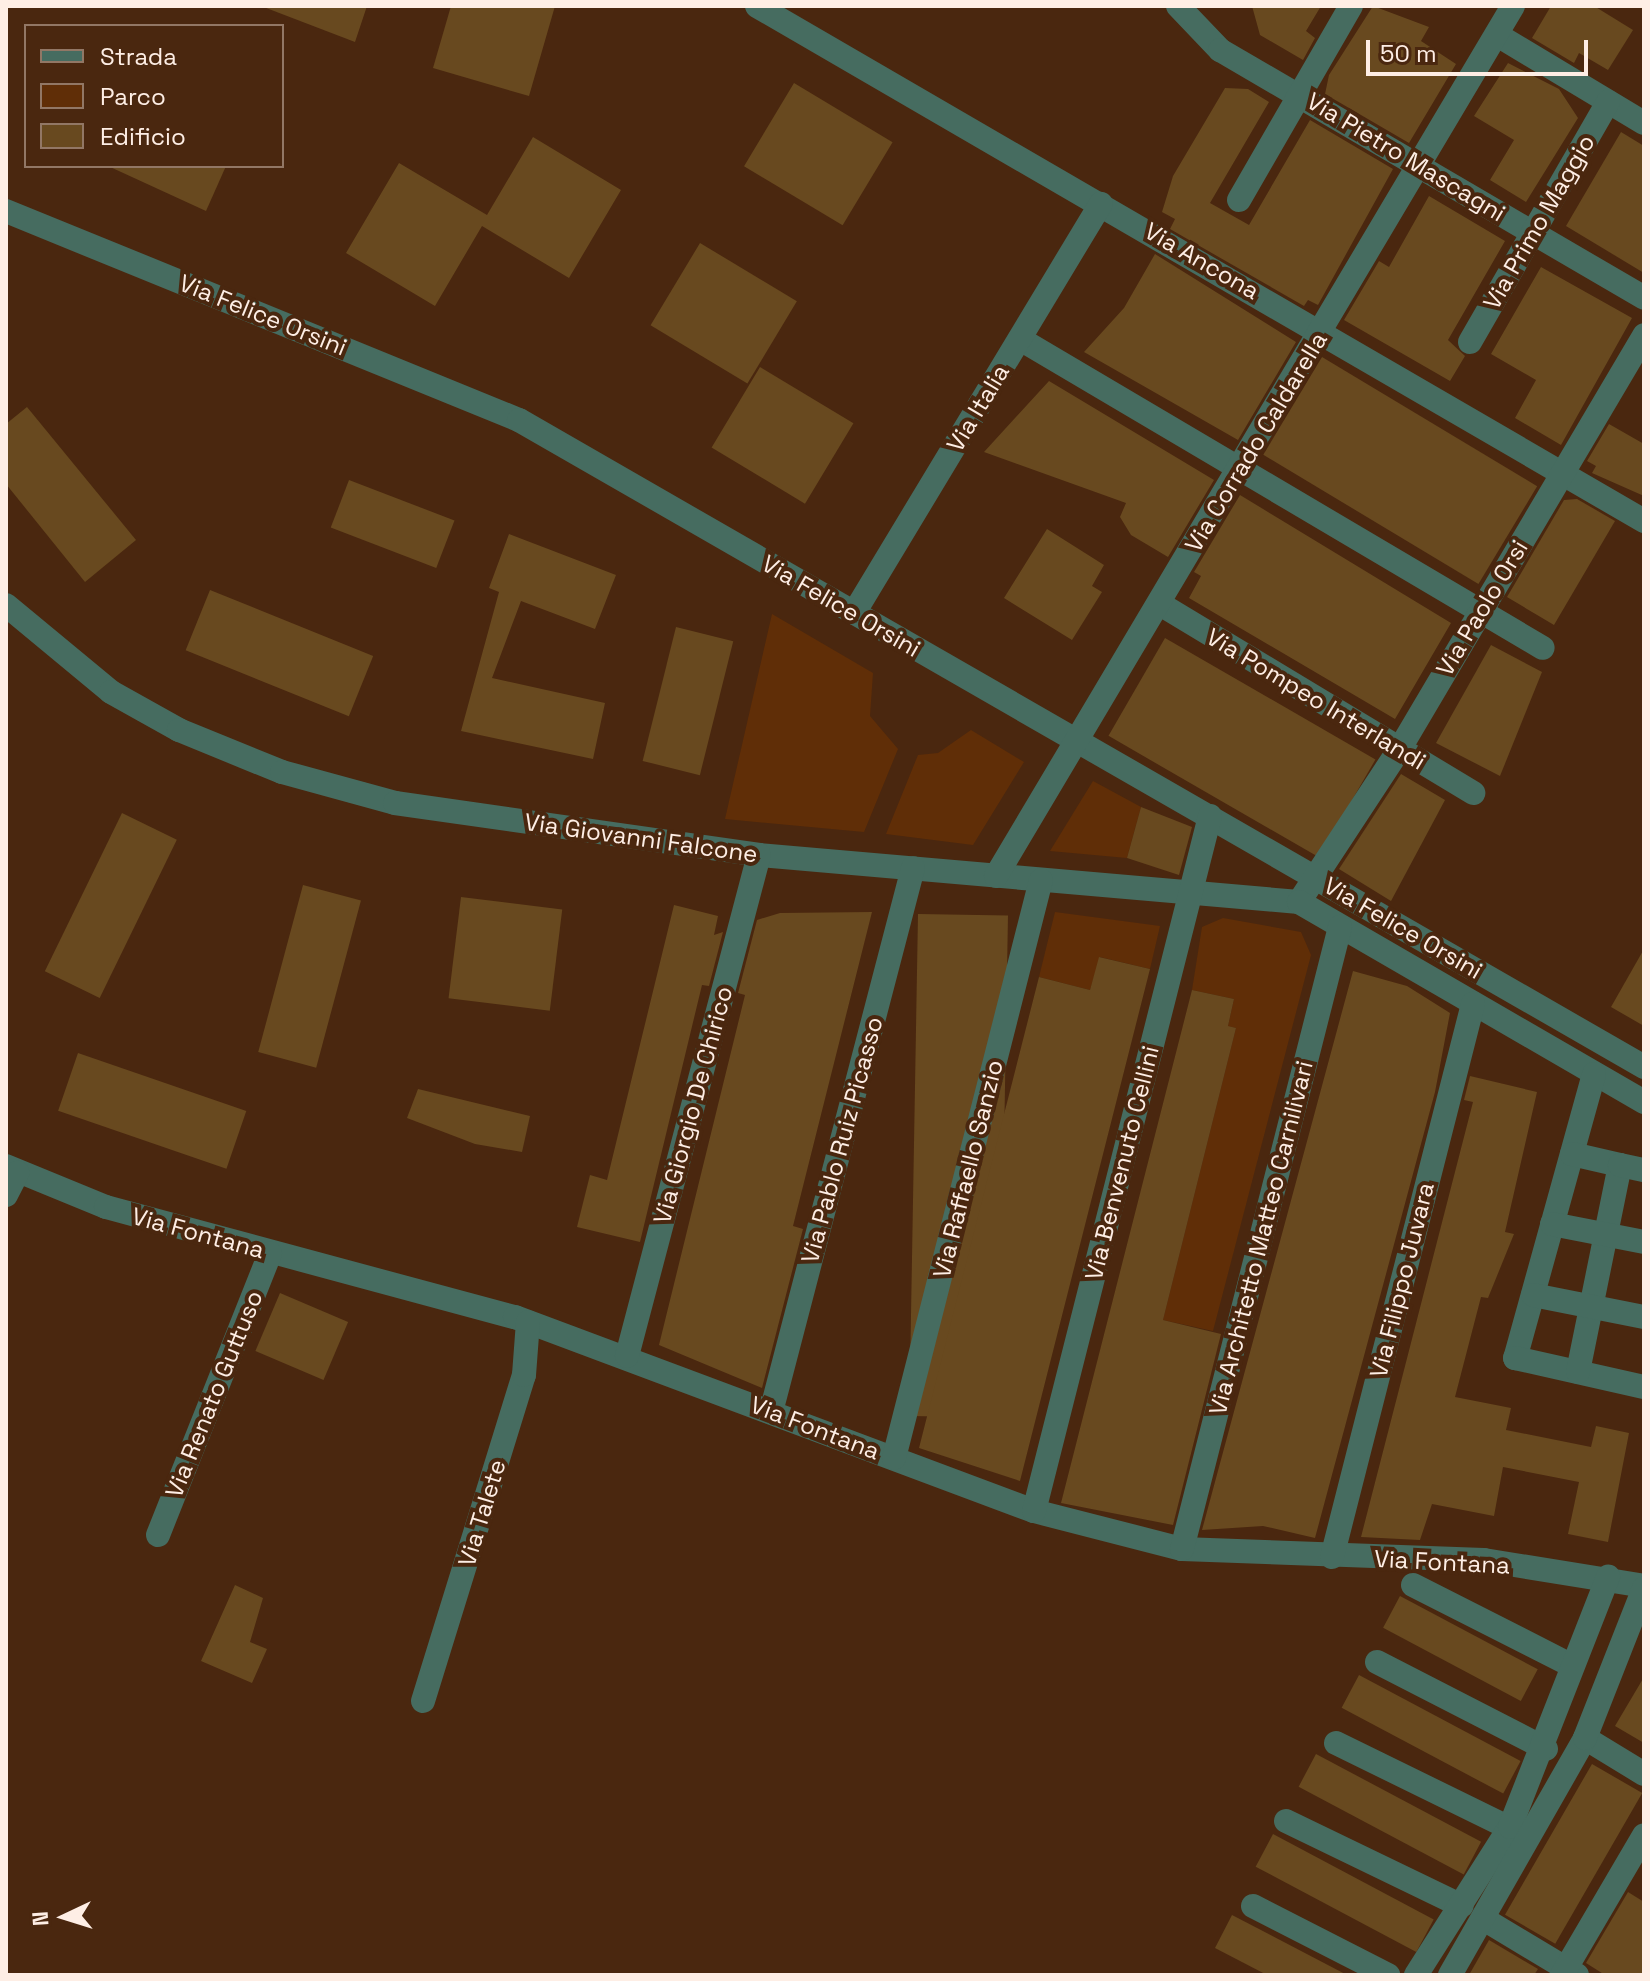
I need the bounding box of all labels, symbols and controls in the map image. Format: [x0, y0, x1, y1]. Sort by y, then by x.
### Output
legend [24, 24, 284, 168]
scale bar [1370, 24, 1592, 74]
text: 50 m [1380, 38, 1437, 69]
text: Strada [100, 41, 177, 72]
text: Parco [100, 81, 166, 112]
street label: Via Pietro Mascagni [1302, 86, 1510, 228]
text: Edificio [100, 121, 186, 152]
street label: Via Primo Maggio [1477, 129, 1601, 315]
street label: Via Ancona [1139, 216, 1265, 306]
street label: Via Felice Orsini [175, 268, 351, 362]
street label: Via Corrado Caldarella [1179, 327, 1333, 557]
street label: Via Italia [941, 359, 1015, 457]
street label: Via Paolo Orsi [1430, 535, 1534, 681]
street label: Via Felice Orsini [757, 549, 925, 663]
street label: Via Pompeo Interlandi [1201, 622, 1431, 776]
street label: Via Giovanni Falcone [523, 807, 759, 869]
street label: Via Felice Orsini [1319, 871, 1487, 985]
street label: Via Giorgio De Chirico [647, 983, 739, 1227]
street label: Via Pablo Ruiz Picasso [795, 1014, 889, 1266]
street label: Via Benvenuto Cellini [1079, 1043, 1165, 1283]
street label: Via Raffaello Sanzio [927, 1057, 1009, 1281]
street label: Via Architetto Matteo Carnilivari [1203, 1058, 1319, 1418]
street label: Via Filippo Juvara [1364, 1179, 1440, 1381]
street label: Via Fontana [129, 1201, 267, 1265]
street label: Via Renato Guttuso [159, 1286, 269, 1502]
street label: Via Fontana [746, 1390, 884, 1466]
street label: Via Talete [452, 1456, 512, 1570]
street label: Via Fontana [1373, 1544, 1511, 1580]
north arrow [24, 1877, 104, 1957]
text: N [26, 1910, 55, 1927]

